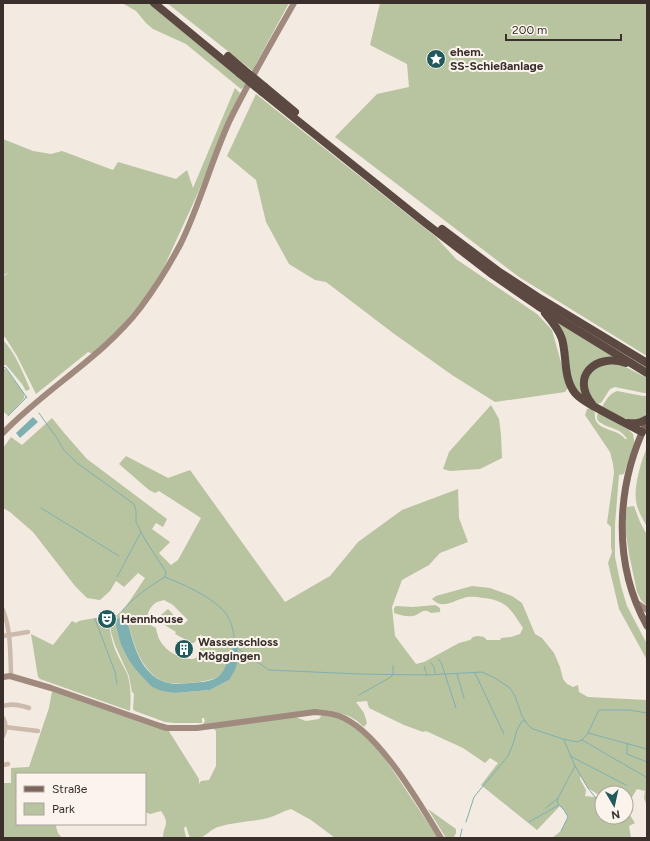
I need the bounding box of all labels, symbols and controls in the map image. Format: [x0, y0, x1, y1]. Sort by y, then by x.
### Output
scale bar [506, 16, 621, 42]
text: 200 m [512, 23, 547, 37]
place label: ehem. SS-Schießanlage [450, 45, 544, 73]
place icon: ehem. SS-Schießanlage [425, 48, 447, 70]
theatre icon: Hennhouse [96, 608, 118, 630]
place label: Hennhouse [121, 612, 184, 626]
place label: Wasserschloss Möggingen [198, 635, 279, 663]
building icon: Wasserschloss Möggingen [173, 638, 195, 660]
legend [16, 773, 146, 825]
text: Straße [52, 782, 88, 796]
north arrow [594, 785, 634, 825]
text: Park [52, 802, 75, 816]
text: N [610, 807, 621, 821]

